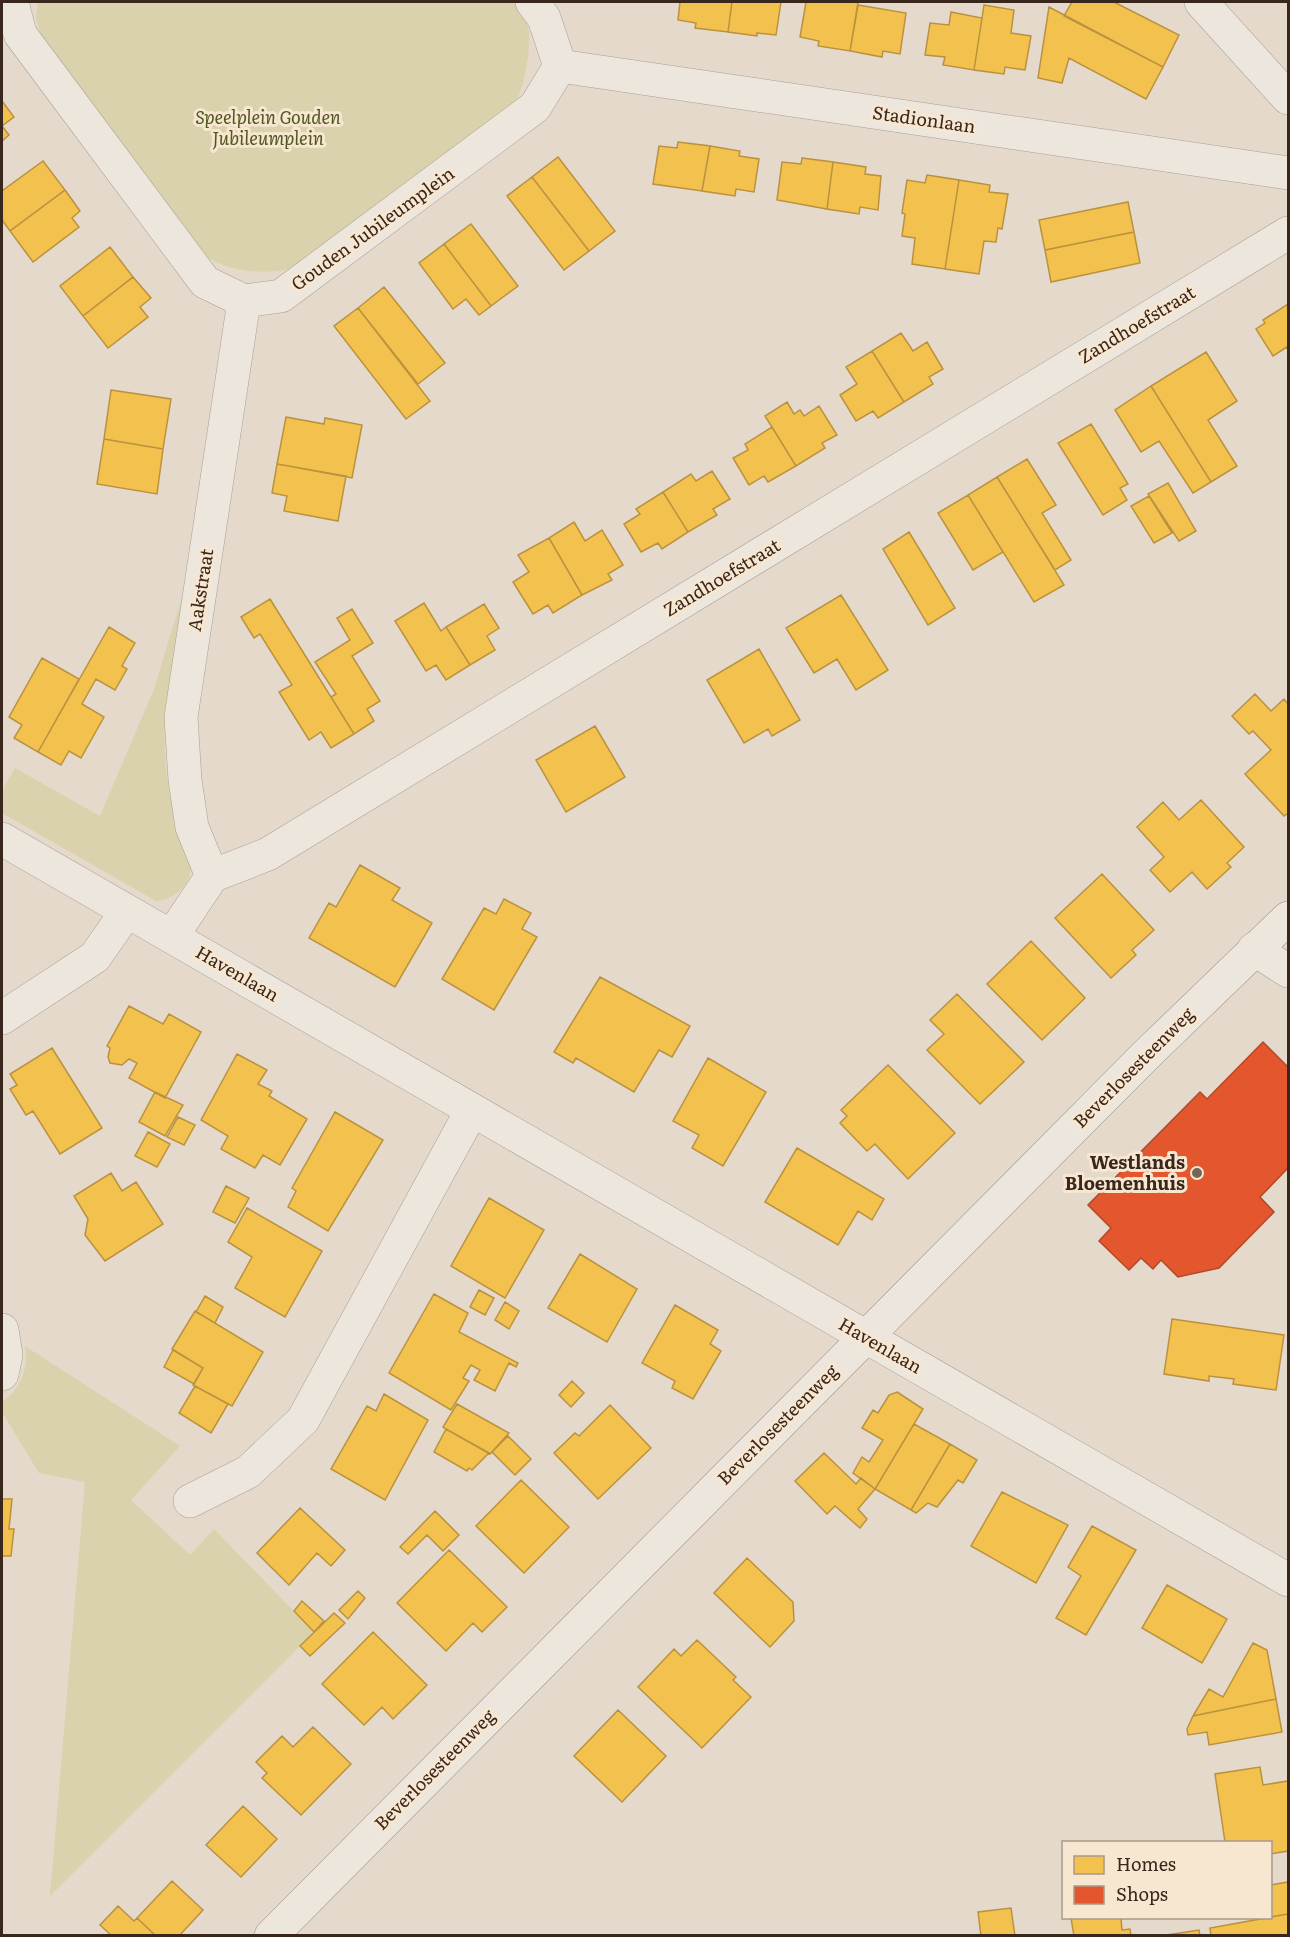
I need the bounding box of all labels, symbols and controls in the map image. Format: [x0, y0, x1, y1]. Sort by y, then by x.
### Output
street label: Stadionlaan [871, 98, 978, 139]
park label: Speelplein Gouden Jubileumplein [195, 103, 341, 151]
street label: Gouden Jubileumplein [285, 159, 459, 296]
street label: Zandhoefstraat [1073, 278, 1200, 369]
street label: Zandhoefstraat [658, 531, 785, 622]
street label: Aakstraat [180, 546, 219, 633]
street label: Havenlaan [191, 938, 285, 1008]
street label: Beverlosesteenweg [1066, 1000, 1200, 1134]
place label: Westlands Bloemenhuis [1065, 1148, 1185, 1196]
marker: Westlands Bloemenhuis [1190, 1166, 1204, 1180]
street label: Havenlaan [834, 1310, 928, 1380]
street label: Beverlosesteenweg [710, 1357, 844, 1491]
street label: Beverlosesteenweg [367, 1702, 501, 1836]
legend [1062, 1841, 1272, 1919]
text: Homes [1116, 1850, 1176, 1877]
text: Shops [1116, 1880, 1168, 1907]

